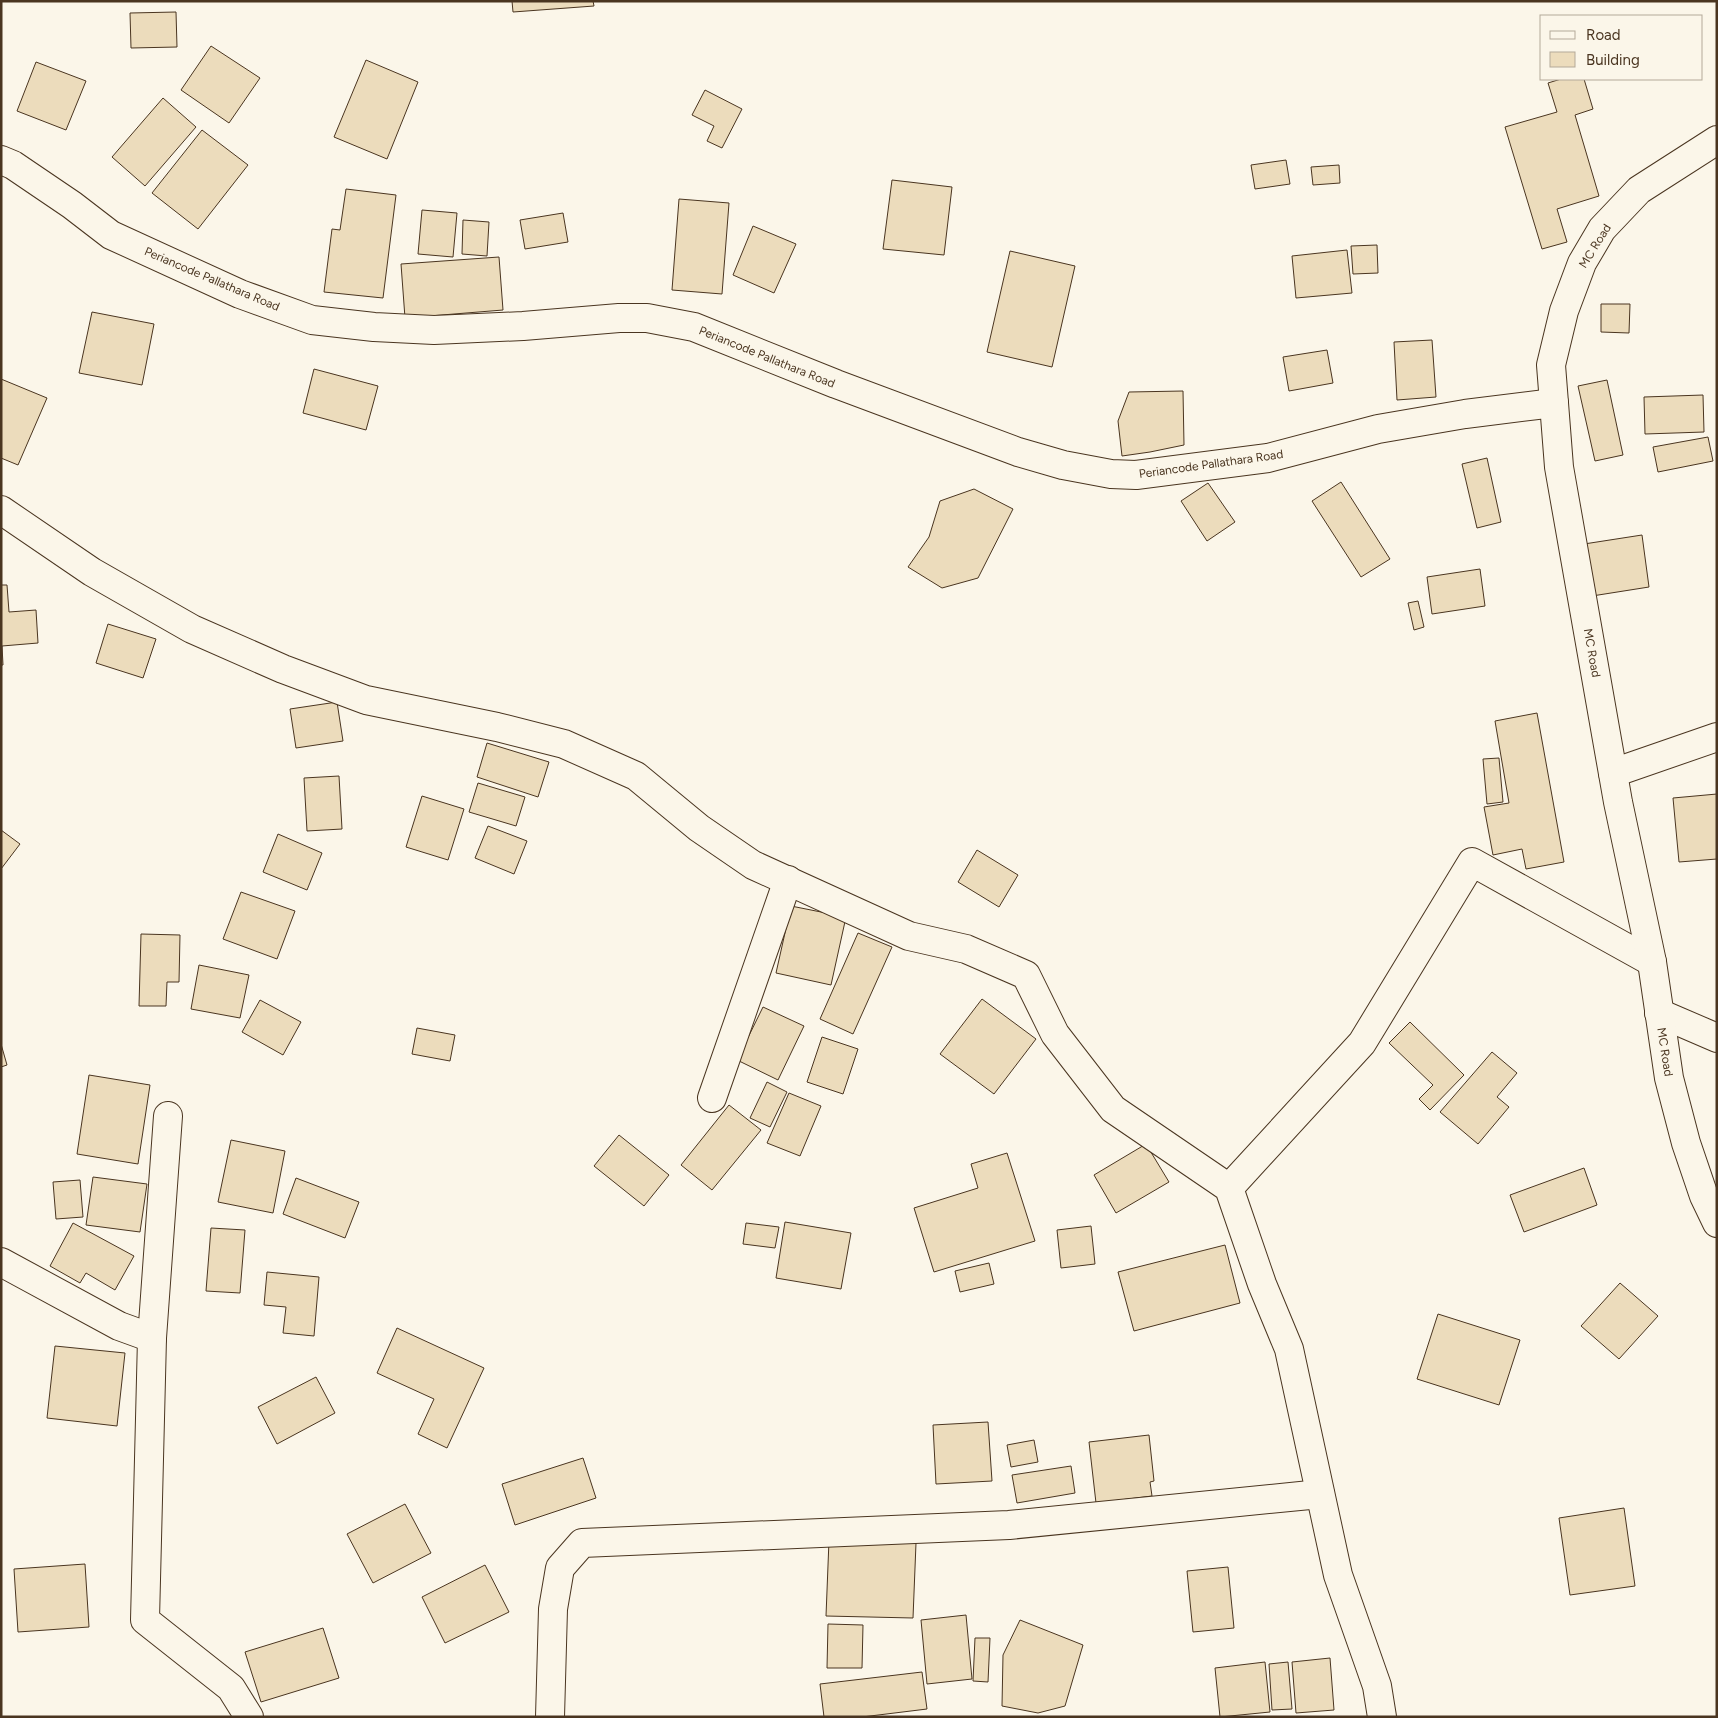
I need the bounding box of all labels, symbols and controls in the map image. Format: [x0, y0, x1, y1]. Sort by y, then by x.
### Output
legend [1540, 15, 1703, 80]
text: Road [1586, 26, 1621, 44]
text: Building [1586, 51, 1640, 69]
street label: MC Road [1576, 221, 1614, 271]
street label: Periancode Pallathara Road [142, 244, 282, 314]
street label: Periancode Pallathara Road [697, 323, 837, 391]
street label: Periancode Pallathara Road [1138, 447, 1284, 481]
street label: MC Road [1581, 627, 1603, 679]
street label: MC Road [1654, 1027, 1676, 1077]

